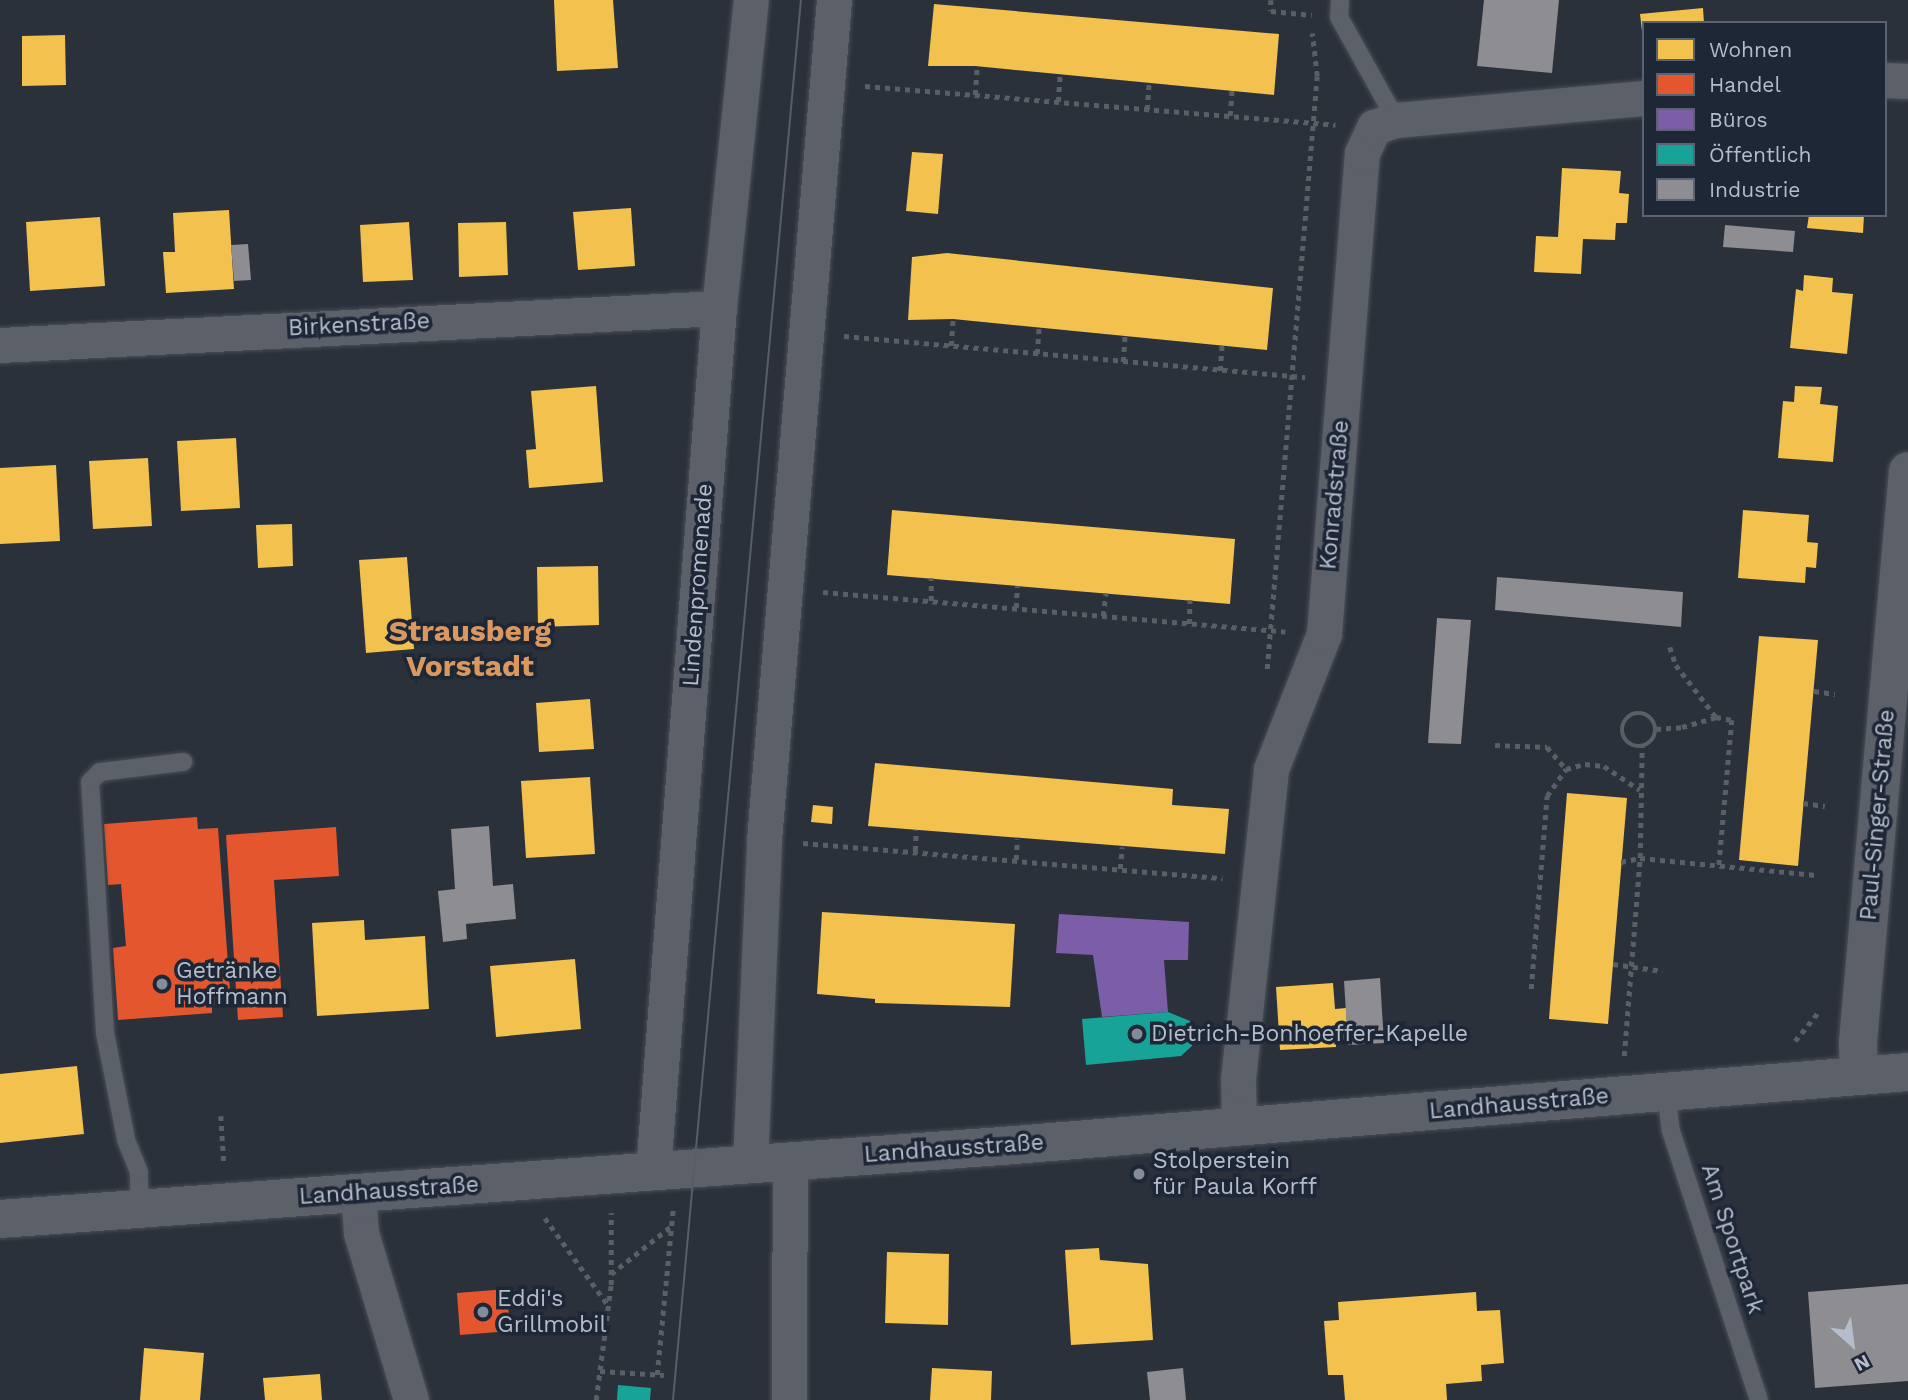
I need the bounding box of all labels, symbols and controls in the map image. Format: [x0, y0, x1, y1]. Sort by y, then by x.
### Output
legend [1642, 21, 1887, 217]
text: Wohnen [1709, 37, 1792, 62]
text: Handel [1709, 72, 1781, 97]
text: Büros [1709, 107, 1768, 132]
text: Öffentlich [1709, 142, 1811, 167]
text: Industrie [1709, 177, 1800, 202]
street label: Birkenstraße [287, 308, 431, 342]
street label: Konradstraße [1315, 419, 1355, 571]
street label: Lindenpromenade [677, 483, 719, 687]
district label: Strausberg Vorstadt [389, 613, 551, 684]
street label: Paul-Singer-Straße [1855, 708, 1901, 922]
place label: Getränke Hoffmann [176, 957, 288, 1011]
marker: Getränke Hoffmann [154, 976, 170, 992]
place label: Dietrich-Bonhoeffer-Kapelle [1151, 1020, 1468, 1048]
marker: Dietrich-Bonhoeffer-Kapelle [1129, 1026, 1145, 1042]
street label: Landhausstraße [1428, 1082, 1610, 1126]
street label: Landhausstraße [863, 1129, 1045, 1169]
place label: Stolperstein für Paula Korff [1153, 1147, 1318, 1201]
street label: Am Sportpark [1695, 1161, 1769, 1317]
marker: Stolperstein für Paula Korff [1131, 1166, 1147, 1182]
street label: Landhausstraße [298, 1171, 480, 1211]
place label: Eddi's Grillmobil [497, 1285, 607, 1339]
marker: Eddi's Grillmobil [475, 1304, 491, 1320]
north arrow [1817, 1309, 1887, 1379]
text: N [1850, 1350, 1874, 1376]

